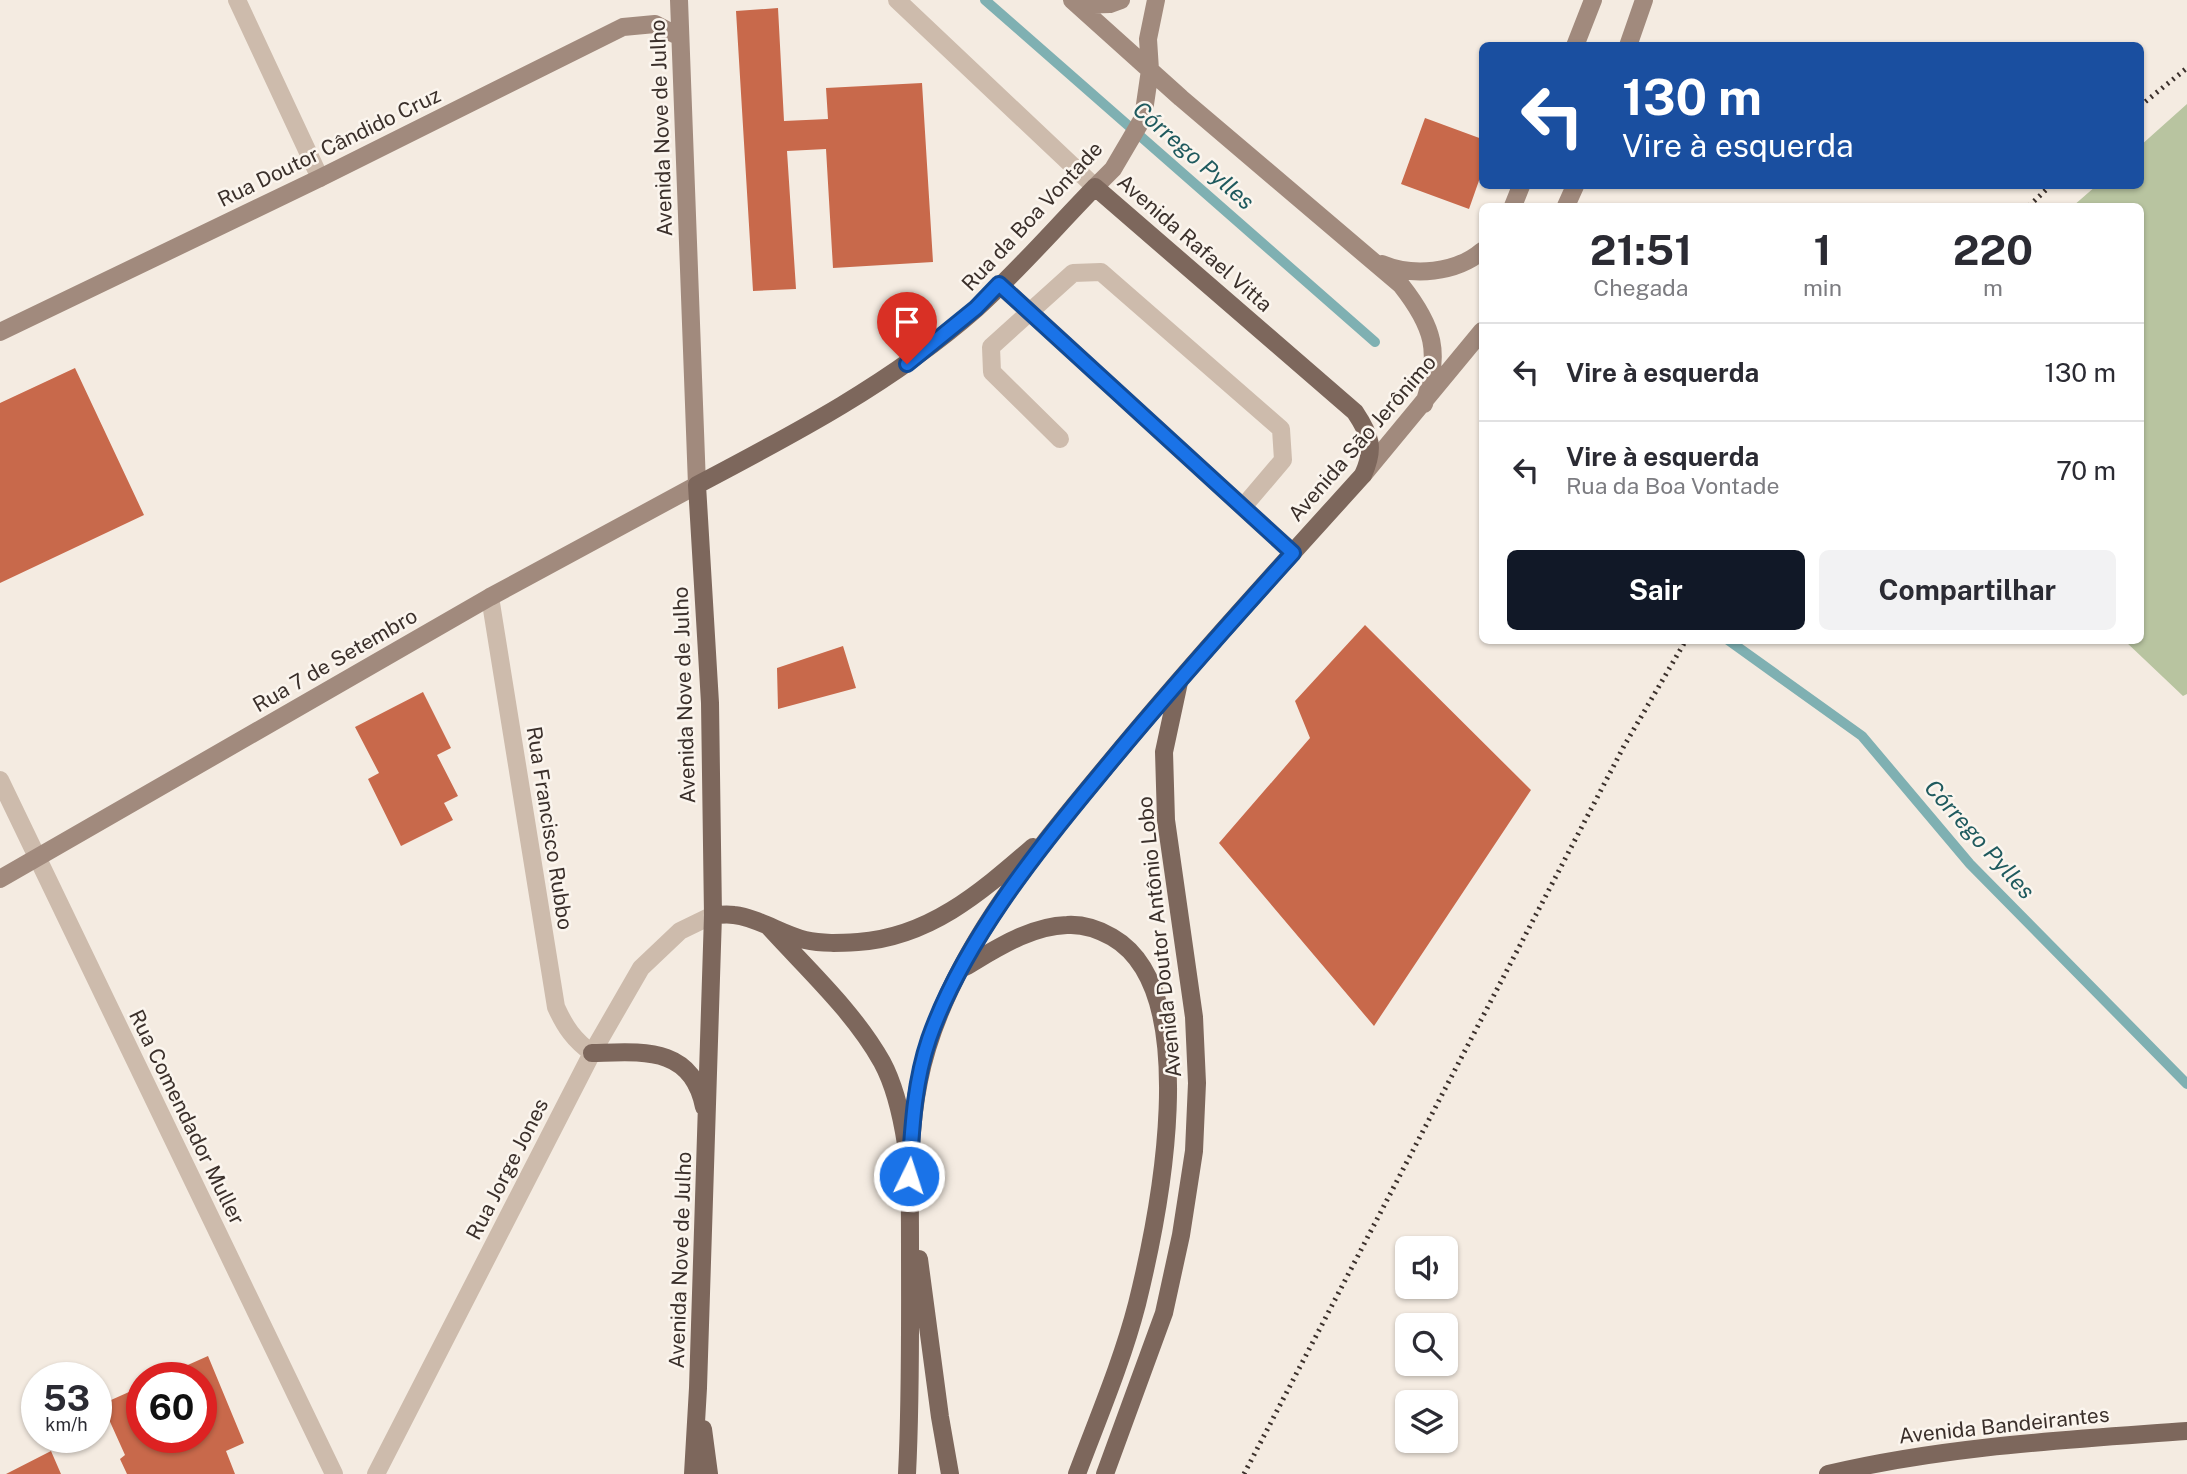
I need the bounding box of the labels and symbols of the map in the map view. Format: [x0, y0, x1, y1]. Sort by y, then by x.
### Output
street label: Avenida Nove de Julho [645, 19, 677, 237]
street label: Rua Doutor Cândido Cruz [213, 82, 445, 212]
water label: Córrego Pylles [1128, 95, 1260, 215]
street label: Rua da Boa Vontade [956, 136, 1108, 296]
street label: Avenida Rafael Vitta [1113, 169, 1277, 317]
pin [877, 292, 937, 364]
street label: Avenida São Jerônimo [1283, 350, 1441, 526]
street label: Avenida Nove de Julho [668, 586, 700, 804]
street label: Rua 7 de Setembro [248, 603, 422, 717]
street label: Rua Francisco Rubbo [522, 725, 578, 931]
water label: Córrego Pylles [1919, 774, 2041, 904]
street label: Avenida Doutor Antônio Lobo [1132, 795, 1186, 1079]
street label: Rua Comendador Muller [124, 1005, 250, 1229]
street label: Rua Jorge Jones [461, 1094, 553, 1244]
position arrow [872, 1139, 946, 1213]
street label: Avenida Nove de Julho [664, 1151, 696, 1369]
speed limit sign: 60 [126, 1362, 217, 1453]
street label: Avenida Bandeirantes [1898, 1402, 2110, 1448]

